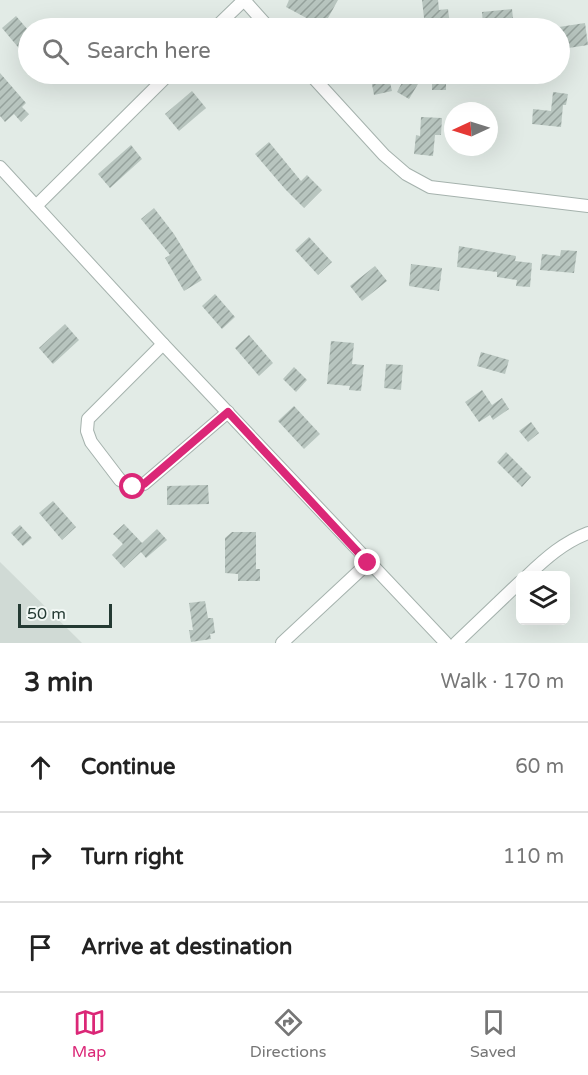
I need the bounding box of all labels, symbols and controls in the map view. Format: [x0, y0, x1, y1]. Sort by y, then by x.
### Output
search box [18, 18, 570, 84]
icon: search [39, 35, 72, 68]
text: Search here [87, 38, 211, 64]
north arrow [444, 102, 498, 156]
route start [119, 473, 145, 499]
route end [354, 549, 380, 575]
map controls [516, 571, 570, 625]
button: layers [516, 571, 570, 625]
scale bar [18, 601, 112, 628]
text: 50 m [27, 604, 66, 624]
text: 3 min [24, 667, 93, 698]
text: Walk · 170 m [441, 670, 564, 694]
icon: ahead [24, 751, 57, 784]
text: Continue [81, 754, 176, 780]
text: 60 m [515, 755, 564, 779]
icon: right [24, 841, 57, 874]
text: Turn right [81, 844, 183, 870]
text: 110 m [503, 845, 564, 869]
icon: arrive [24, 931, 57, 964]
text: Arrive at destination [81, 934, 292, 960]
tab: Map [72, 1006, 106, 1062]
tab: Directions [250, 1006, 326, 1062]
tab: Saved [470, 1006, 516, 1062]

